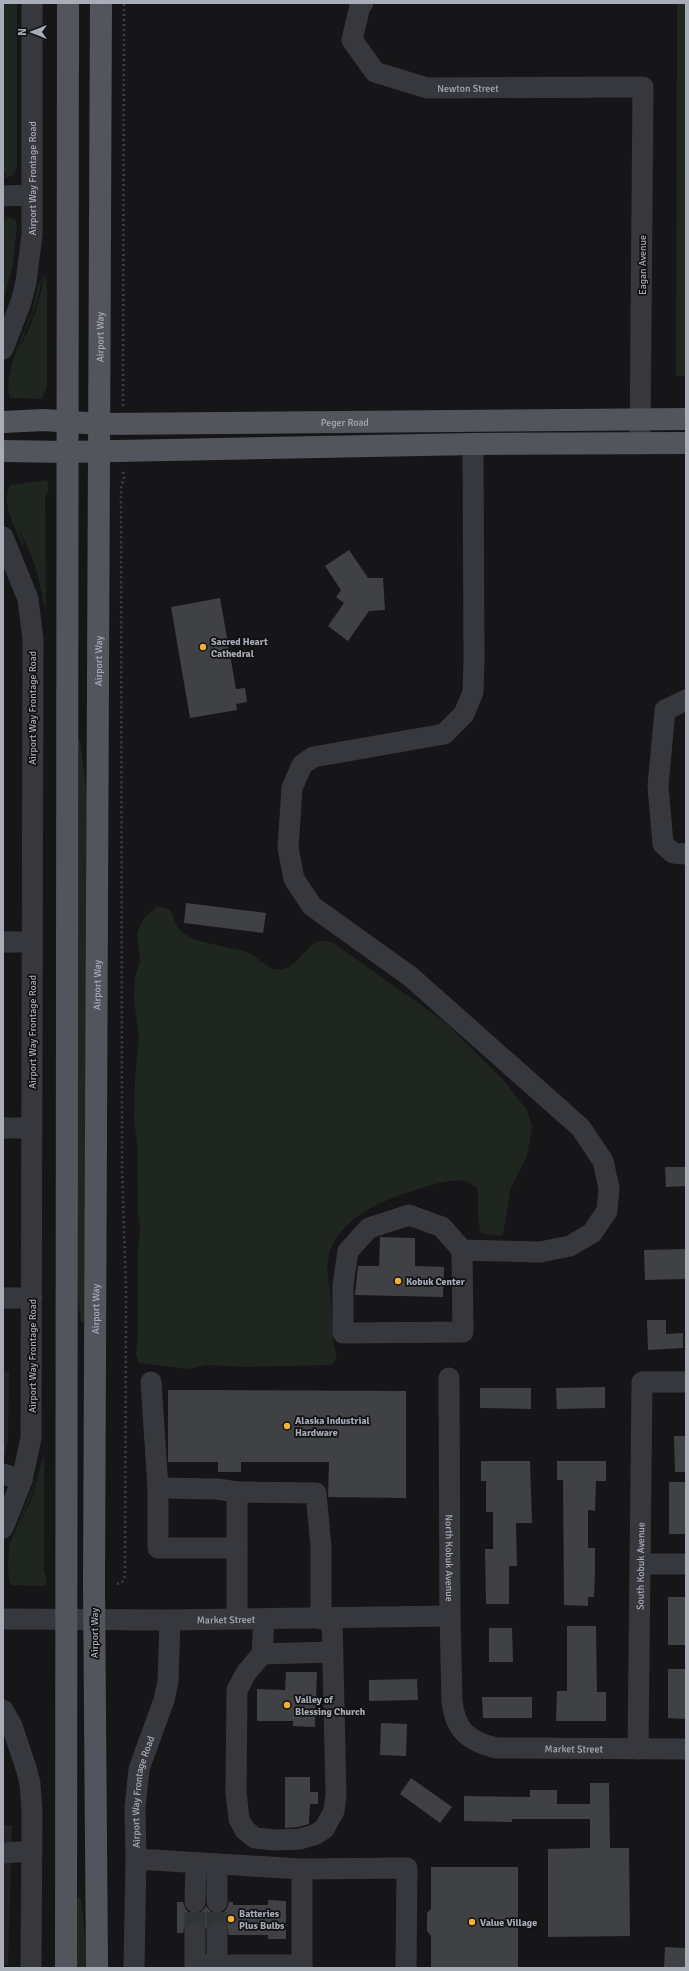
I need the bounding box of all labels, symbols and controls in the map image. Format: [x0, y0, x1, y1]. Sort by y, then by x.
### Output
north arrow [12, 12, 52, 52]
text: N [16, 28, 29, 36]
street label: Newton Street [437, 83, 499, 95]
street label: Airport Way Frontage Road [27, 121, 39, 235]
street label: Eagan Avenue [637, 235, 649, 295]
street label: Airport Way [94, 311, 107, 362]
street label: Peger Road [321, 417, 369, 429]
street label: Airport Way [93, 635, 105, 686]
place label: Sacred Heart Cathedral [211, 636, 268, 660]
marker: Sacred Heart Cathedral [198, 642, 208, 652]
street label: Airport Way Frontage Road [27, 651, 39, 765]
street label: Airport Way [92, 959, 104, 1010]
street label: Airport Way Frontage Road [27, 975, 39, 1089]
marker: Kobuk Center [393, 1276, 403, 1286]
place label: Kobuk Center [406, 1276, 465, 1288]
street label: Airport Way [90, 1283, 102, 1334]
street label: Airport Way Frontage Road [27, 1299, 39, 1413]
place label: Alaska Industrial Hardware [295, 1415, 370, 1439]
marker: Alaska Industrial Hardware [282, 1421, 292, 1431]
street label: North Kobuk Avenue [443, 1514, 455, 1602]
street label: South Kobuk Avenue [635, 1522, 647, 1610]
street label: Airport Way [89, 1608, 101, 1658]
street label: Market Street [197, 1614, 256, 1627]
place label: Valley of Blessing Church [295, 1694, 366, 1718]
marker: Valley of Blessing Church [282, 1700, 292, 1710]
street label: Airport Way Frontage Road [130, 1734, 157, 1848]
street label: Market Street [545, 1743, 604, 1756]
place label: Batteries Plus Bulbs [239, 1908, 285, 1932]
marker: Batteries Plus Bulbs [226, 1914, 236, 1924]
marker: Value Village [467, 1917, 477, 1927]
place label: Value Village [480, 1917, 537, 1929]

